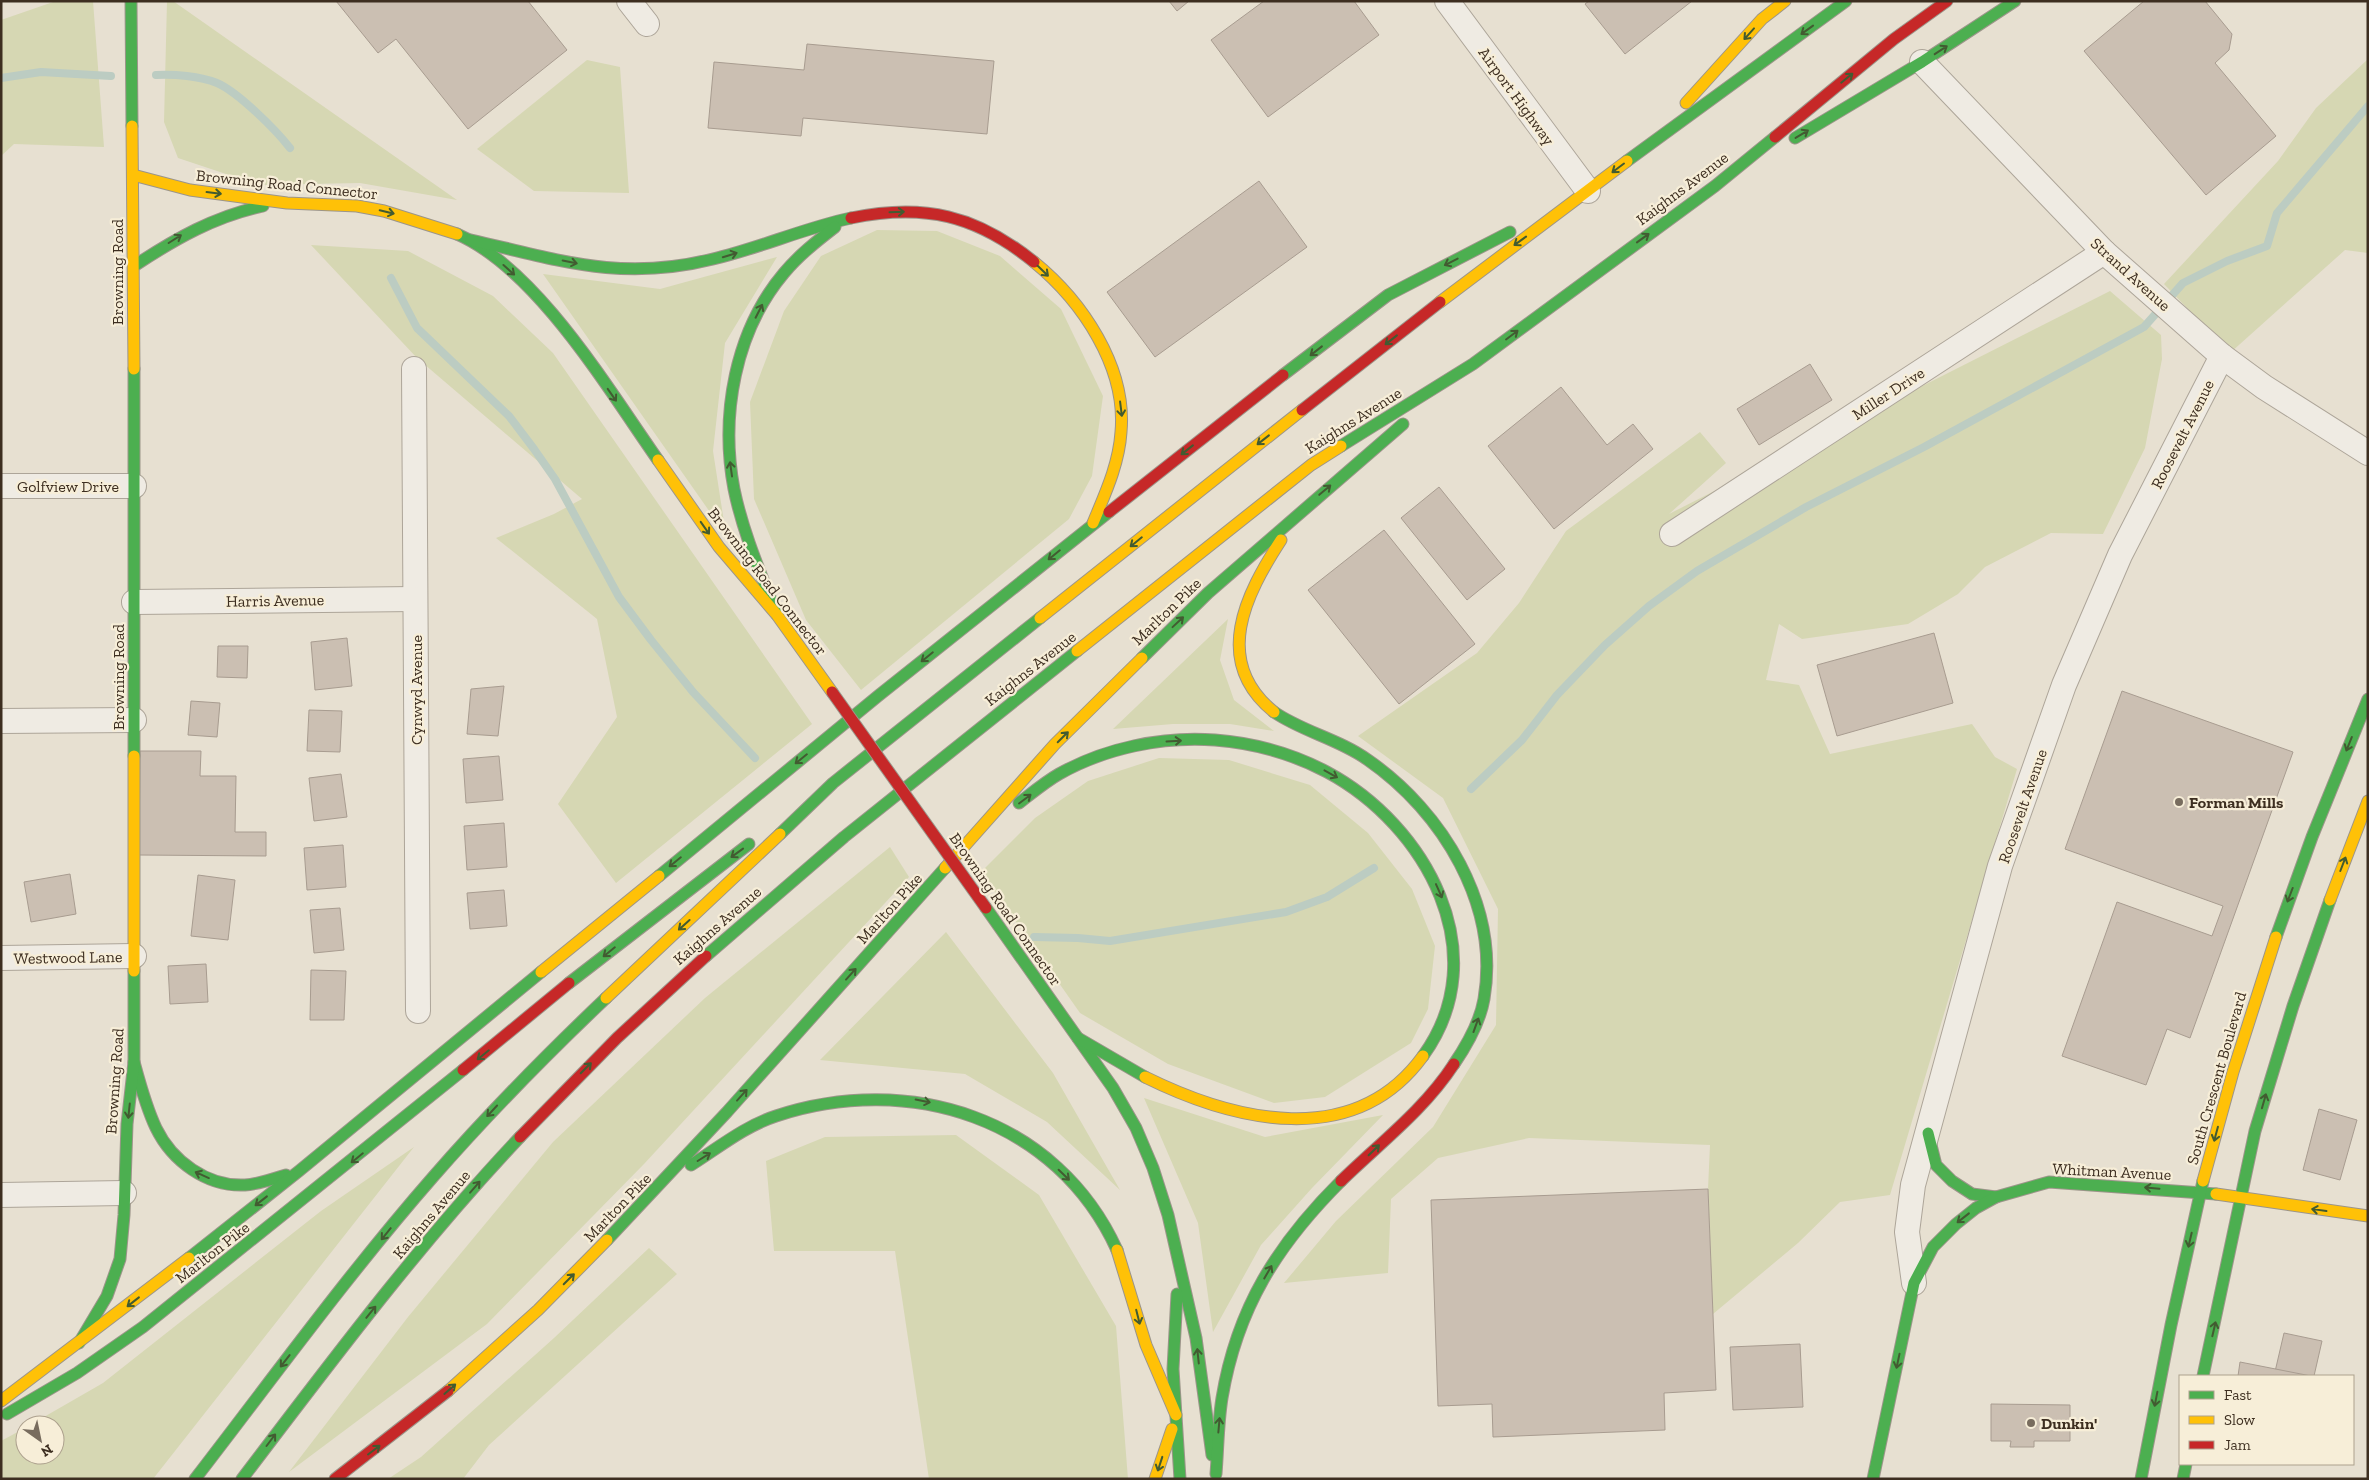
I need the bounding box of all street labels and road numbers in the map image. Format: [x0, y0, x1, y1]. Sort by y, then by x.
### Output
street label: Airport Highway [1475, 44, 1559, 150]
street label: Kaighns Avenue [1633, 148, 1732, 229]
street label: Browning Road Connector [195, 166, 379, 204]
street label: Browning Road [108, 219, 127, 325]
street label: Strand Avenue [2087, 234, 2174, 315]
street label: Miller Drive [1849, 363, 1928, 424]
street label: Roosevelt Avenue [2147, 377, 2218, 492]
street label: Kaighns Avenue [1301, 383, 1405, 458]
street label: Golfview Drive [17, 477, 119, 496]
street label: Browning Road Connector [704, 504, 831, 659]
street label: Marlton Pike [1128, 574, 1205, 649]
street label: Harris Avenue [226, 590, 324, 611]
street label: Browning Road [109, 624, 128, 730]
street label: Kaighns Avenue [981, 627, 1080, 710]
street label: Cynwyd Avenue [407, 635, 426, 745]
street label: Roosevelt Avenue [1994, 746, 2051, 866]
street label: Browning Road Connector [945, 829, 1066, 990]
street label: Marlton Pike [853, 869, 926, 948]
street label: Kaighns Avenue [669, 882, 765, 969]
street label: Westwood Lane [13, 947, 123, 968]
street label: South Crescent Boulevard [2183, 989, 2250, 1167]
street label: Browning Road [101, 1027, 128, 1135]
street label: Whitman Avenue [2052, 1159, 2172, 1184]
street label: Kaighns Avenue [389, 1166, 474, 1263]
street label: Marlton Pike [580, 1169, 655, 1246]
street label: Marlton Pike [171, 1218, 253, 1287]

